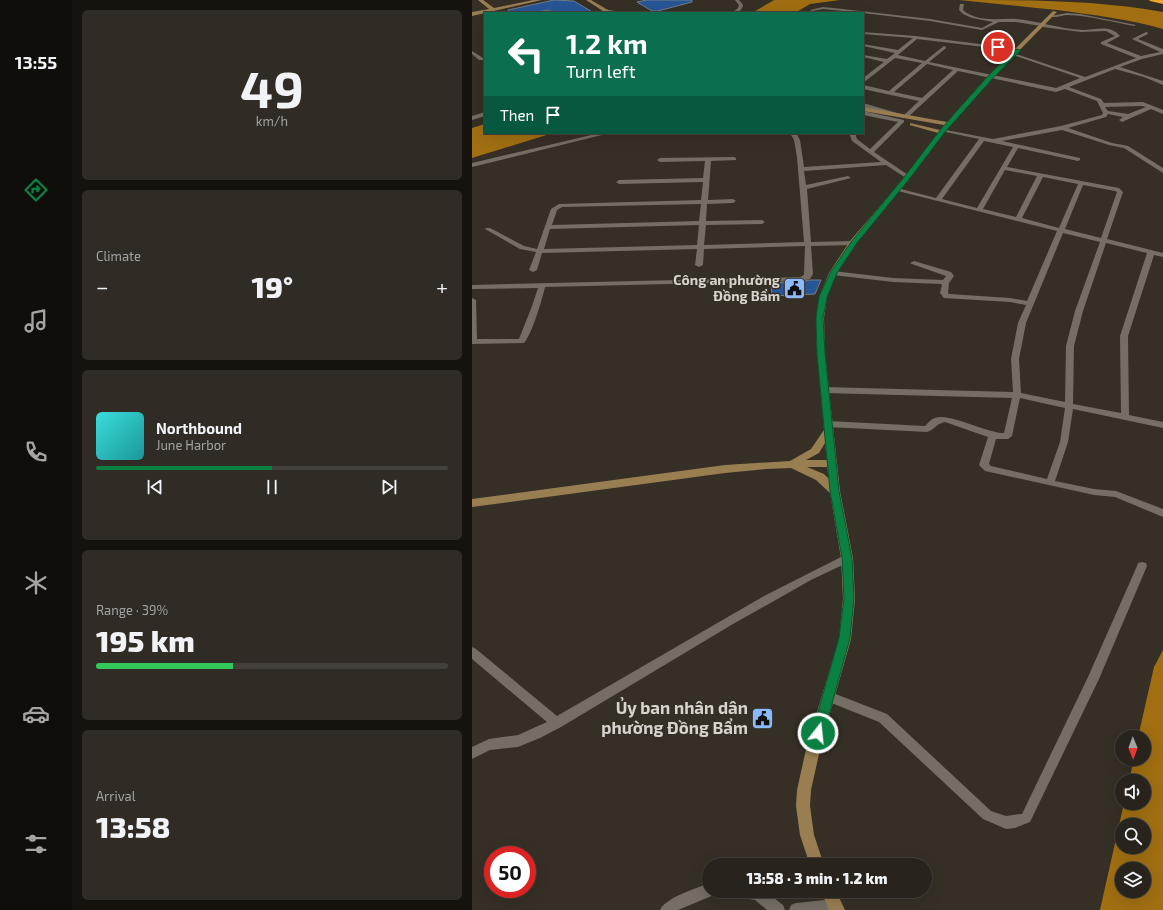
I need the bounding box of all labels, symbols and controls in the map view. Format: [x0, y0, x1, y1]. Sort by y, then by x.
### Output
text: 1.2 km [566, 26, 648, 60]
icon: left [500, 28, 552, 80]
pin [981, 30, 1015, 64]
icon: arrive [987, 36, 1009, 58]
text: 13:55 [15, 51, 57, 73]
text: 49 [240, 56, 304, 118]
text: Turn left [566, 60, 636, 82]
icon: arrive [542, 104, 564, 126]
text: Then [500, 106, 534, 124]
text: km/h [256, 113, 288, 129]
icon: directions [22, 176, 50, 204]
text: Climate [96, 248, 141, 264]
text: 19° [252, 268, 293, 304]
place label: Công an phường Đồng Bẩm [673, 271, 780, 304]
text: − [96, 273, 109, 299]
text: + [436, 273, 448, 299]
public building icon: Công an phường Đồng Bẩm [782, 275, 808, 301]
icon: music [22, 307, 50, 335]
text: Northbound [156, 419, 242, 437]
text: June Harbor [156, 437, 226, 453]
icon: phone [22, 438, 50, 466]
icon: previous [144, 476, 166, 498]
icon: pause [261, 476, 283, 498]
icon: next [378, 476, 400, 498]
icon: climate [22, 569, 50, 597]
text: Range · 39% [96, 602, 168, 618]
text: 195 km [96, 622, 195, 658]
place label: Ủy ban nhân dân phường Đồng Bẩm [601, 696, 748, 737]
icon: car [22, 700, 50, 728]
public building icon: Ủy ban nhân dân phường Đồng Bẩm [750, 705, 776, 731]
position arrow [797, 712, 839, 754]
north arrow [1115, 730, 1151, 766]
map controls [1115, 730, 1151, 898]
button: sound [1115, 774, 1151, 810]
text: Arrival [96, 788, 136, 804]
text: 13:58 [96, 808, 171, 844]
button: search [1115, 818, 1151, 854]
icon: filters [22, 830, 50, 858]
speed limit sign: 50 [484, 846, 536, 898]
button: layers [1115, 862, 1151, 898]
text: 13:58 · 3 min · 1.2 km [746, 869, 888, 887]

